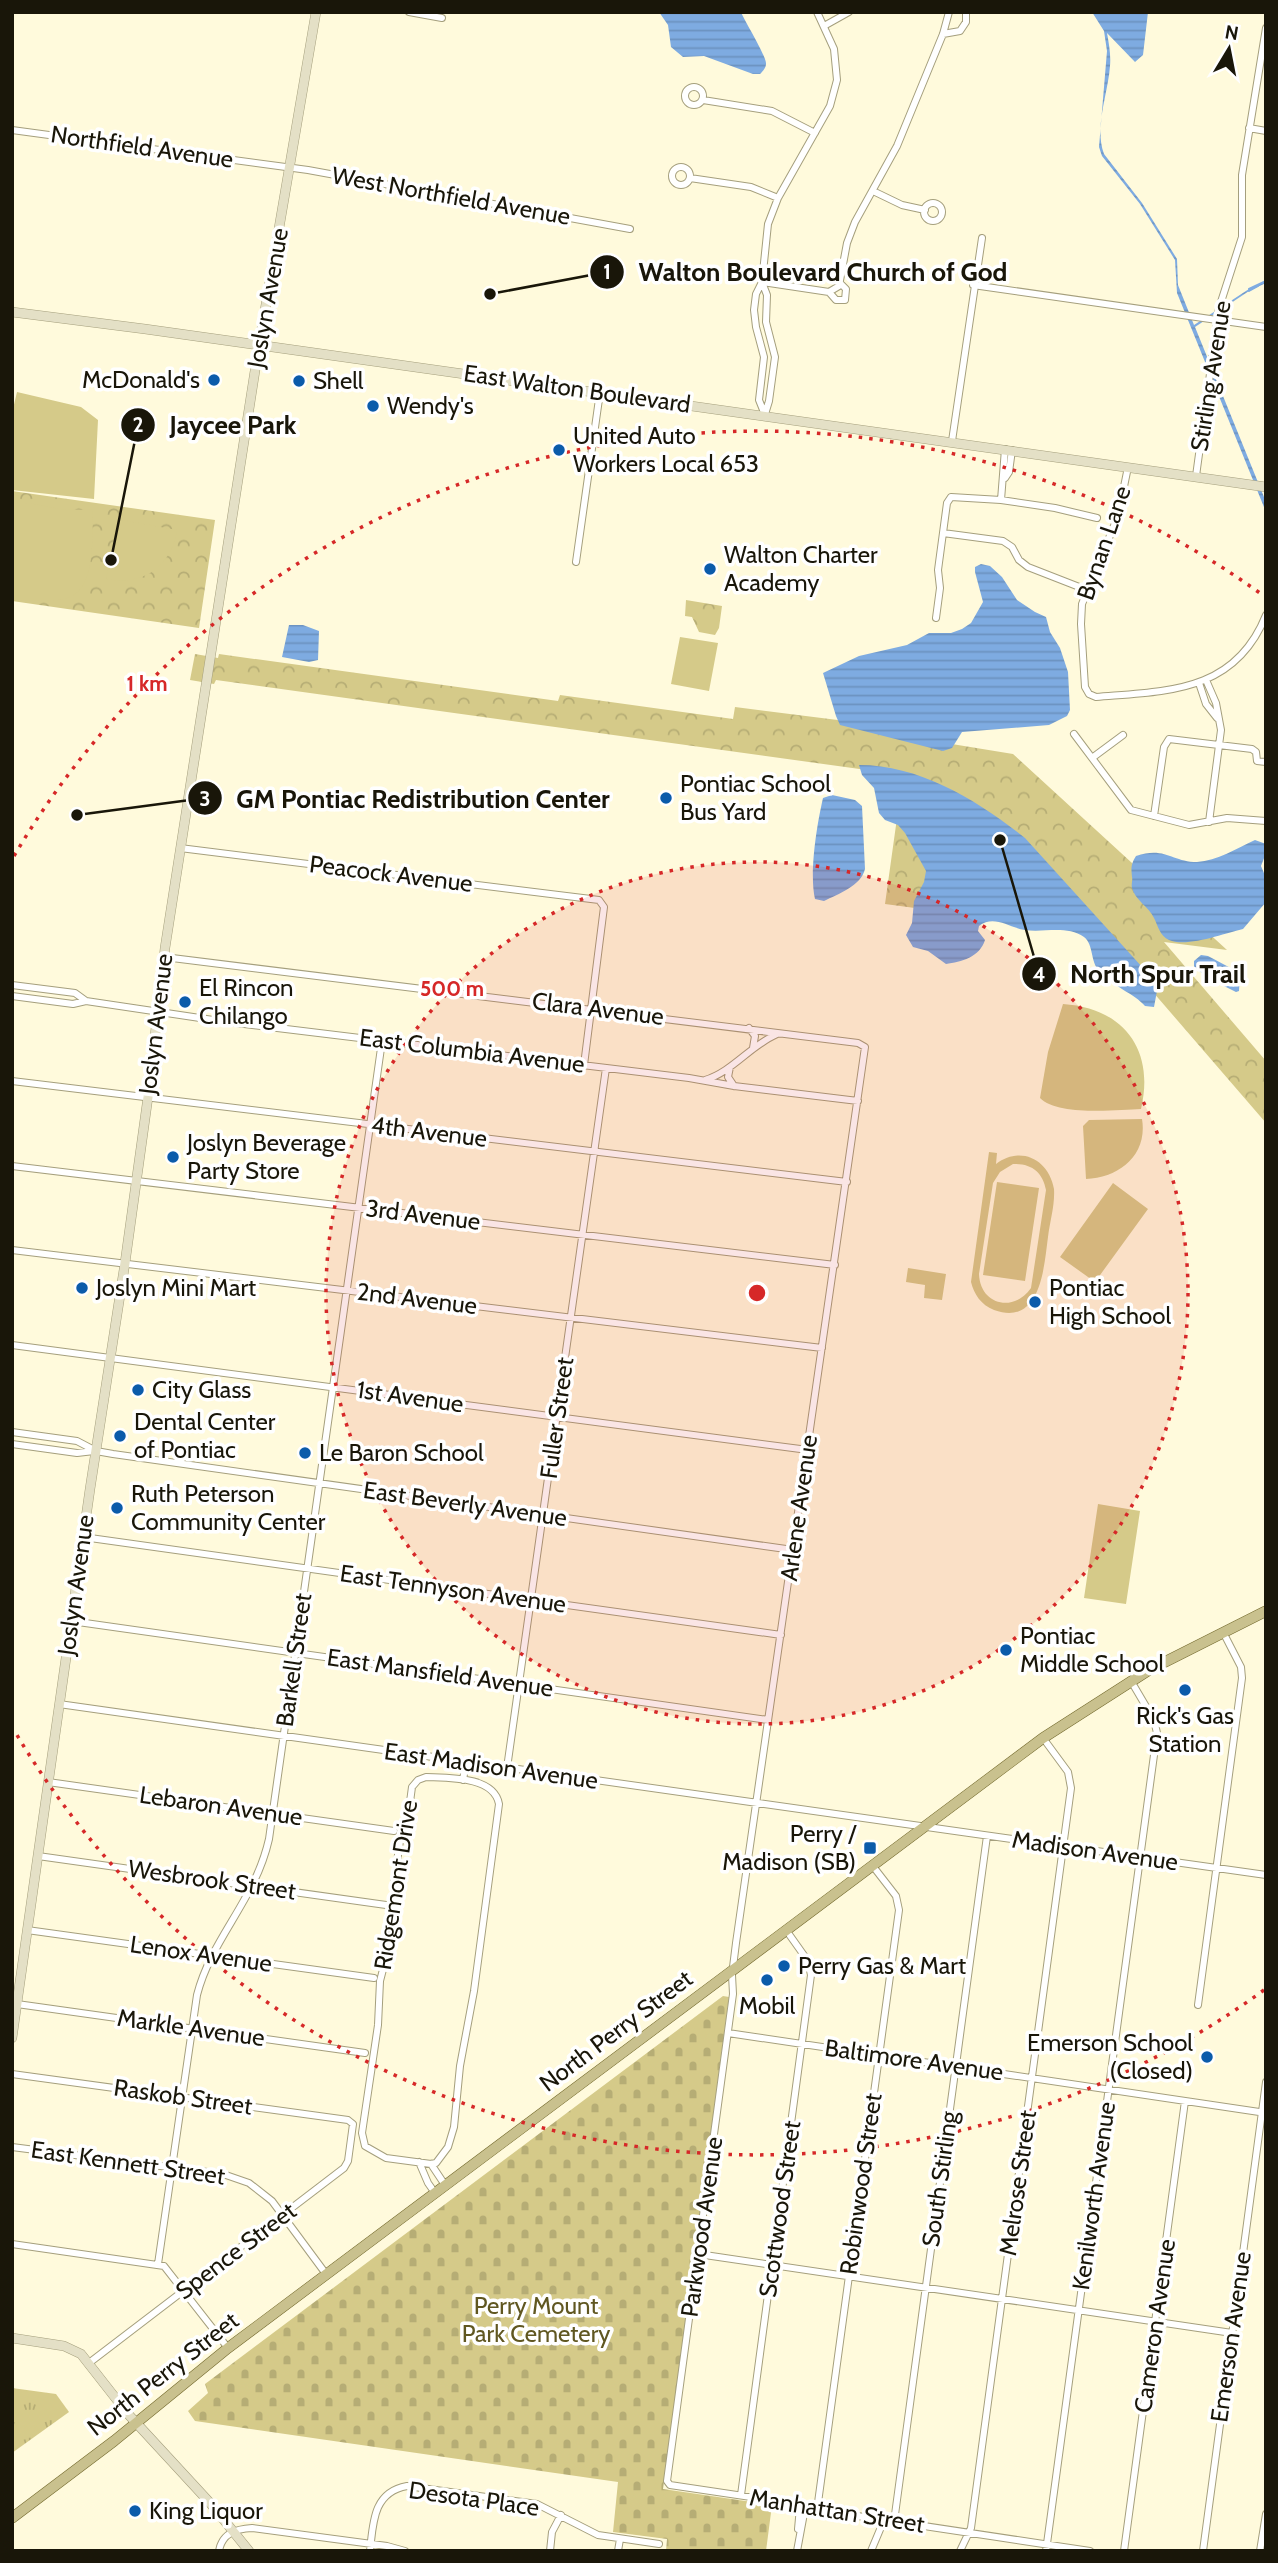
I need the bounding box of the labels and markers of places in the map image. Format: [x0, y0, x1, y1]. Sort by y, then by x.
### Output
callout: Walton Boulevard Church of God [590, 248, 1022, 295]
place label: McDonald's [82, 365, 200, 394]
place label: Shell [313, 366, 364, 395]
marker: McDonald's [206, 372, 222, 388]
marker: Shell [291, 373, 307, 389]
place label: Wendy's [387, 391, 474, 420]
marker: Wendy's [365, 398, 381, 414]
callout: Jaycee Park [120, 401, 310, 448]
place label: United Auto Workers Local 653 [573, 421, 759, 478]
marker: United Auto Workers Local 653 [551, 442, 567, 458]
place label: Walton Charter Academy [724, 540, 878, 597]
marker: Walton Charter Academy [702, 561, 718, 577]
place label: Pontiac School Bus Yard [680, 769, 831, 826]
callout: GM Pontiac Redistribution Center [187, 775, 624, 822]
marker: Pontiac School Bus Yard [658, 790, 674, 806]
callout: North Spur Trail [1021, 951, 1260, 998]
place label: El Rincon Chilango [199, 973, 294, 1030]
marker: El Rincon Chilango [177, 994, 193, 1010]
place label: Joslyn Beverage Party Store [186, 1128, 346, 1185]
marker: Joslyn Beverage Party Store [165, 1149, 181, 1165]
place label: Joslyn Mini Mart [95, 1273, 256, 1302]
place label: Pontiac High School [1049, 1273, 1171, 1330]
marker: Joslyn Mini Mart [74, 1280, 90, 1296]
centre of rings [745, 1281, 769, 1305]
marker: Pontiac High School [1027, 1294, 1043, 1310]
place label: City Glass [152, 1375, 251, 1404]
marker: City Glass [130, 1382, 146, 1398]
place label: Dental Center of Pontiac [134, 1407, 276, 1464]
marker: Dental Center of Pontiac [112, 1428, 128, 1444]
place label: Le Baron School [319, 1438, 484, 1467]
marker: Le Baron School [297, 1445, 313, 1461]
place label: Ruth Peterson Community Center [131, 1479, 326, 1536]
marker: Ruth Peterson Community Center [109, 1500, 125, 1516]
place label: Pontiac Middle School [1020, 1621, 1165, 1678]
marker: Pontiac Middle School [998, 1642, 1014, 1658]
marker: Rick's Gas Station [1177, 1682, 1193, 1698]
place label: Rick's Gas Station [1136, 1701, 1234, 1758]
place label: Perry / Madison (SB) [722, 1819, 857, 1876]
marker: Perry / Madison (SB) [862, 1840, 878, 1856]
place label: Perry Gas & Mart [798, 1951, 966, 1980]
marker: Perry Gas & Mart [776, 1958, 792, 1974]
marker: Mobil [759, 1972, 775, 1988]
place label: Mobil [739, 1991, 796, 2020]
place label: Emerson School (Closed) [1027, 2028, 1193, 2085]
marker: Emerson School (Closed) [1199, 2049, 1215, 2065]
place label: King Liquor [149, 2496, 263, 2525]
marker: King Liquor [127, 2503, 143, 2519]

